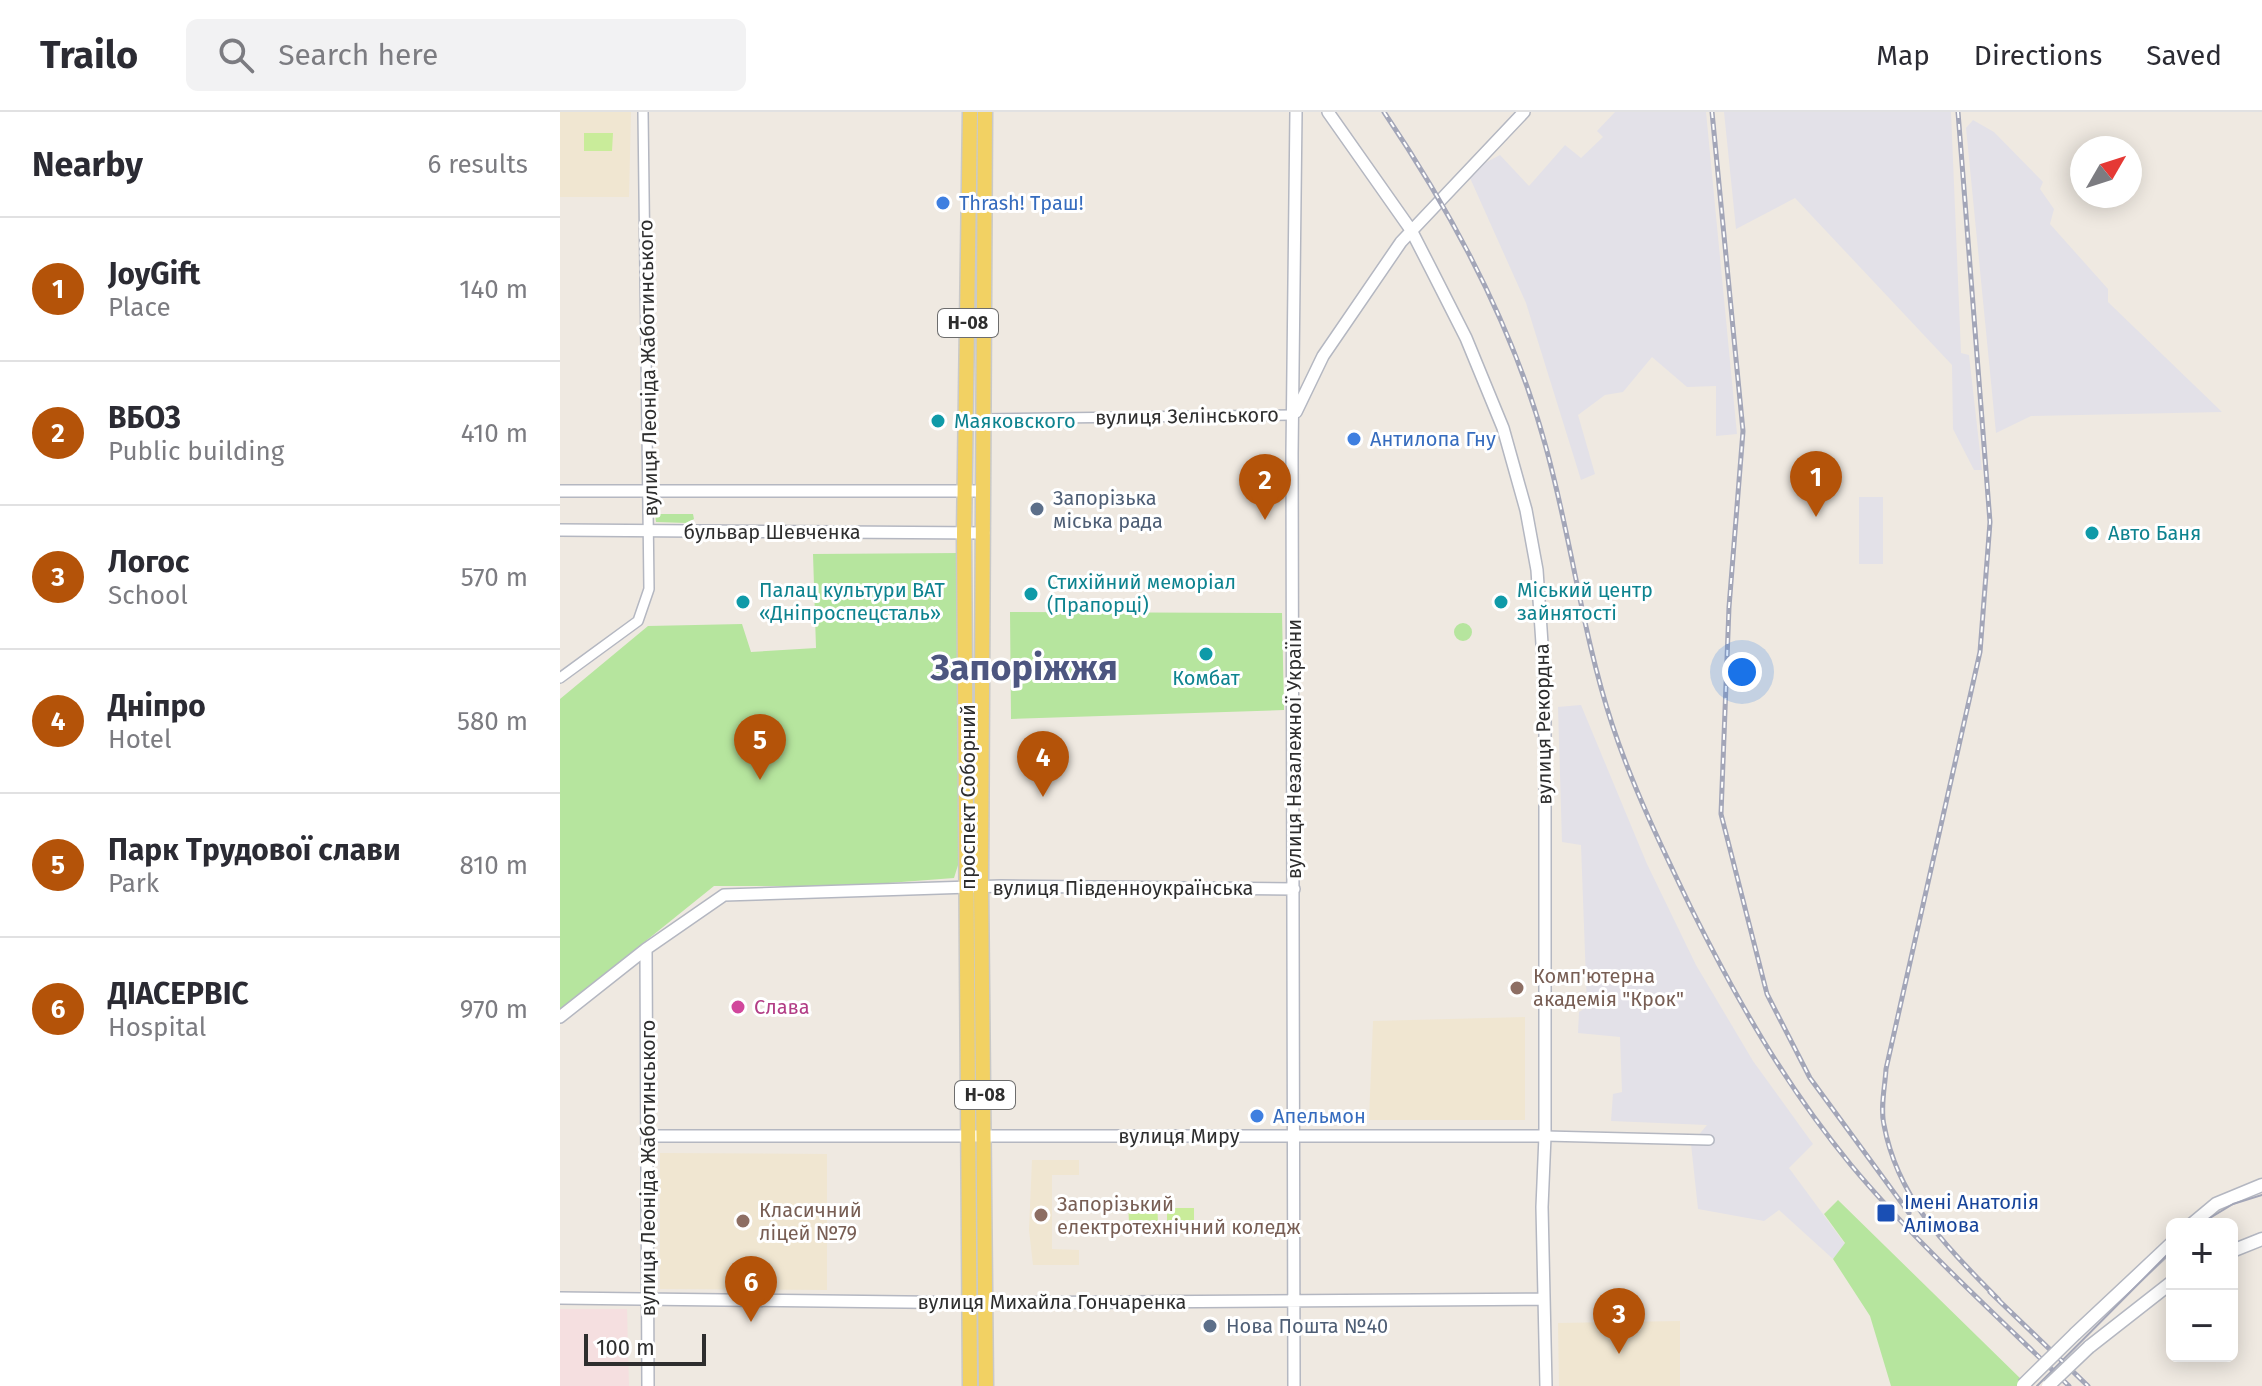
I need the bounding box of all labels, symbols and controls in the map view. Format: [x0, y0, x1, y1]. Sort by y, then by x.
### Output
search box [186, 19, 746, 91]
text: Trailo [40, 32, 138, 78]
icon: search [214, 33, 258, 77]
text: Search here [278, 37, 438, 73]
text: Map [1876, 39, 1930, 72]
text: Directions [1974, 39, 2102, 72]
text: Saved [2146, 39, 2222, 72]
north arrow [2070, 136, 2142, 208]
text: Nearby [32, 144, 143, 185]
text: 6 results [427, 149, 528, 180]
place label: Thrash! Траш! [959, 191, 1084, 215]
marker: Thrash! Траш! [934, 194, 952, 212]
street label: вулиця Леоніда Жаботинського [633, 219, 663, 517]
text: JoyGift [108, 256, 200, 292]
text: 1 [52, 274, 64, 305]
text: 140 m [459, 274, 528, 305]
text: Place [108, 292, 171, 323]
road number: Н-08 [938, 309, 998, 337]
text: ВБОЗ [108, 400, 181, 436]
street label: вулиця Зелінського [1095, 402, 1279, 430]
place label: Маяковского [954, 409, 1076, 433]
marker: Маяковского [929, 412, 947, 430]
text: 2 [51, 418, 65, 449]
text: 410 m [461, 418, 528, 449]
place label: Антилопа Гну [1370, 427, 1496, 451]
marker: Антилопа Гну [1345, 430, 1363, 448]
text: Public building [108, 436, 284, 467]
pin: 1 [1790, 451, 1842, 517]
pin: 2 [1239, 454, 1291, 520]
place label: Запорізька міська рада [1053, 486, 1163, 533]
marker: Запорізька міська рада [1028, 500, 1046, 518]
street label: бульвар Шевченка [683, 520, 861, 544]
place label: Авто Баня [2108, 521, 2201, 545]
marker: Авто Баня [2083, 524, 2101, 542]
text: Логос [108, 544, 189, 580]
text: 3 [51, 562, 65, 593]
text: 570 m [461, 562, 528, 593]
place label: Стихійний меморіал (Прапорці) [1047, 570, 1236, 617]
place label: Палац культури ВАТ «Дніпроспецсталь» [759, 578, 945, 625]
place label: Міський центр зайнятості [1517, 578, 1653, 625]
text: School [108, 580, 188, 611]
marker: Стихійний меморіал (Прапорці) [1022, 585, 1040, 603]
marker: Палац культури ВАТ «Дніпроспецсталь» [734, 593, 752, 611]
marker: Міський центр зайнятості [1492, 593, 1510, 611]
street label: вулиця Незалежної України [1282, 619, 1306, 879]
street label: вулиця Рекордна [1530, 643, 1556, 805]
marker: Комбат [1197, 645, 1215, 663]
district label: Запоріжжя [929, 646, 1118, 690]
your location [1722, 652, 1762, 692]
place label: Комбат [1172, 666, 1241, 690]
text: Дніпро [108, 688, 206, 724]
street label: проспект Соборний [956, 704, 980, 890]
text: 4 [51, 706, 65, 737]
text: 580 m [457, 706, 528, 737]
pin: 5 [734, 714, 786, 780]
text: Hotel [108, 724, 172, 755]
pin: 4 [1017, 731, 1069, 797]
text: Парк Трудової слави [108, 832, 401, 868]
text: 5 [51, 850, 65, 881]
text: 810 m [460, 850, 528, 881]
text: Park [108, 868, 159, 899]
street label: вулиця Південноукраїнська [993, 876, 1253, 900]
place label: Комп'ютерна академія "Крок" [1533, 964, 1684, 1011]
text: ДІАСЕРВІС [108, 976, 249, 1012]
marker: Комп'ютерна академія "Крок" [1508, 979, 1526, 997]
text: 6 [51, 994, 65, 1025]
text: 970 m [460, 994, 528, 1025]
place label: Слава [754, 995, 810, 1019]
marker: Слава [729, 998, 747, 1016]
text: Hospital [108, 1012, 207, 1043]
street label: вулиця Леоніда Жаботинського [636, 1019, 660, 1317]
road number: Н-08 [955, 1081, 1015, 1109]
place label: Апельмон [1273, 1104, 1366, 1128]
marker: Апельмон [1248, 1107, 1266, 1125]
street label: вулиця Миру [1118, 1124, 1240, 1148]
place label: Імені Анатолія Алімова [1904, 1190, 2039, 1237]
place label: Запорізький електротехнічний коледж [1057, 1192, 1301, 1239]
place label: Класичний ліцей №79 [759, 1198, 862, 1245]
marker: Імені Анатолія Алімова [1875, 1202, 1897, 1224]
marker: Запорізький електротехнічний коледж [1032, 1206, 1050, 1224]
marker: Класичний ліцей №79 [734, 1212, 752, 1230]
map controls [2166, 1218, 2238, 1362]
button: + [2166, 1218, 2238, 1290]
pin: 6 [725, 1256, 777, 1322]
pin: 3 [1593, 1288, 1645, 1354]
street label: вулиця Михайла Гончаренка [918, 1290, 1186, 1314]
button: − [2166, 1290, 2238, 1362]
place label: Нова Пошта №40 [1226, 1314, 1388, 1338]
marker: Нова Пошта №40 [1201, 1317, 1219, 1335]
scale bar [584, 1330, 706, 1366]
text: 100 m [596, 1334, 655, 1361]

